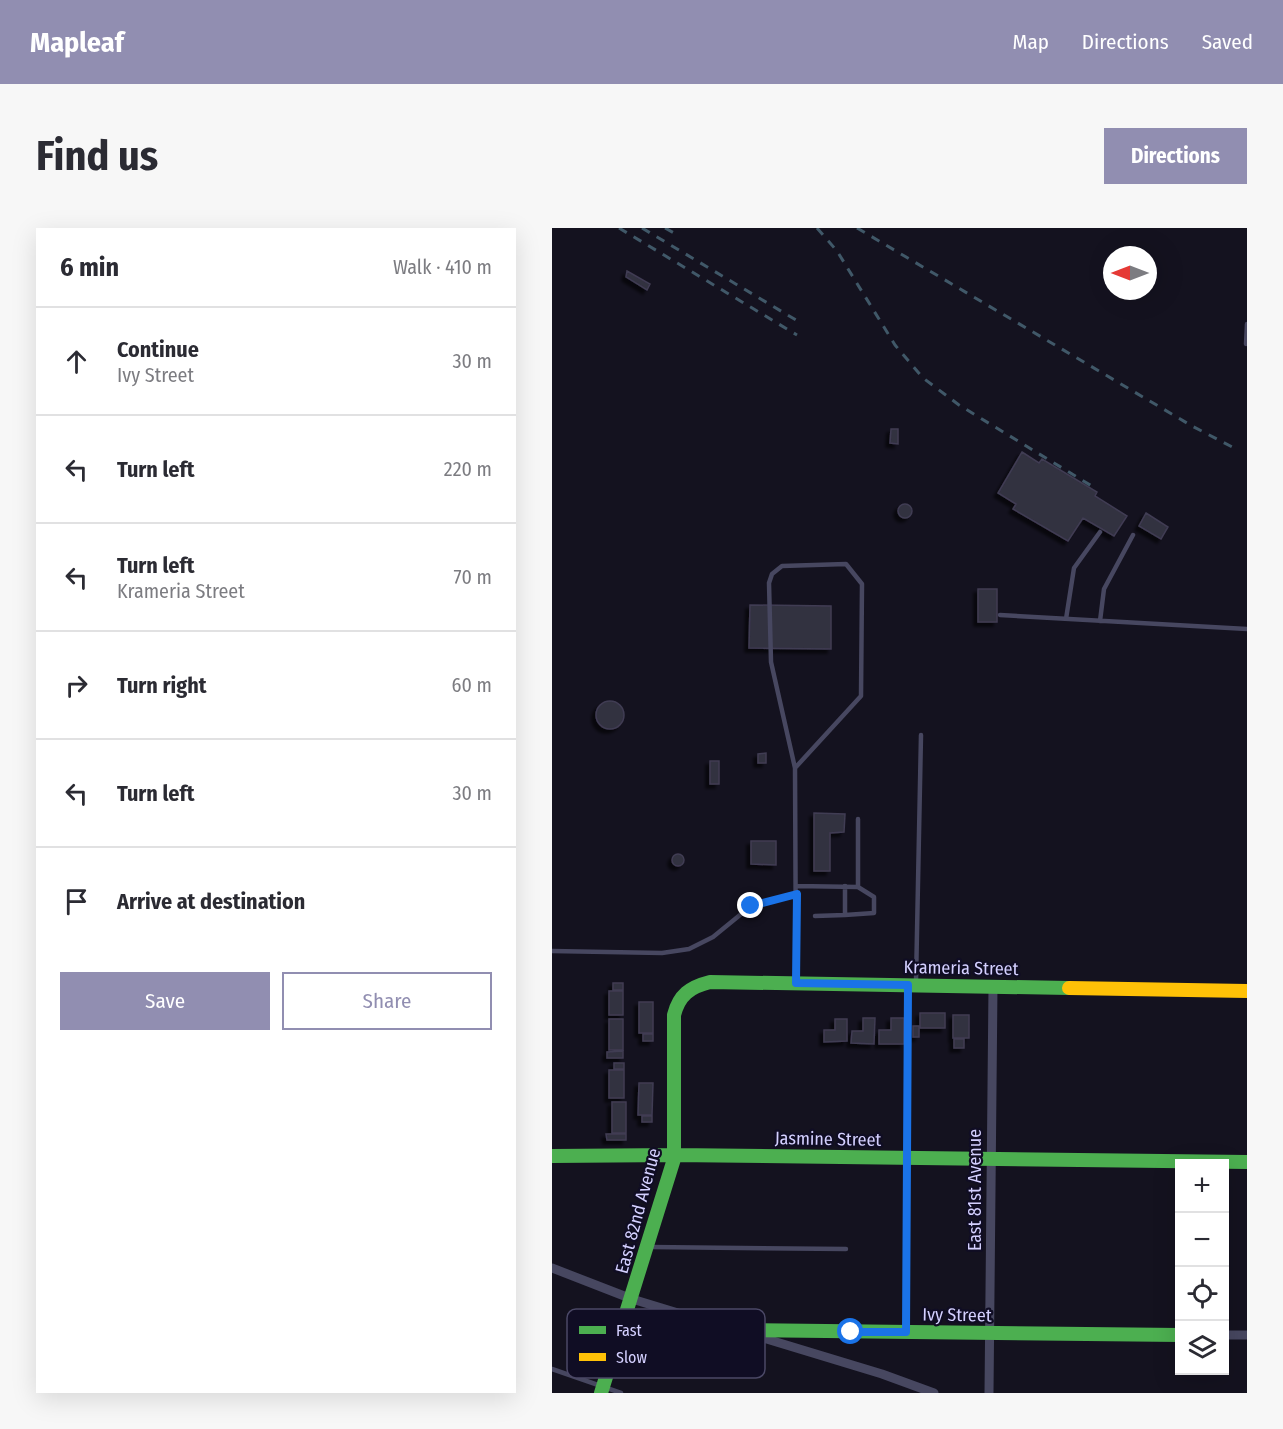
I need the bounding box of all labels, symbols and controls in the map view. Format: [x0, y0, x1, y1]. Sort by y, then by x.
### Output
text: Mapleaf [30, 26, 124, 59]
text: Map [1012, 29, 1049, 55]
text: Directions [1082, 29, 1169, 55]
text: Saved [1202, 29, 1253, 55]
button: Directions [1104, 128, 1247, 184]
text: Find us [36, 131, 158, 181]
north arrow [1103, 246, 1157, 300]
text: 6 min [60, 252, 119, 283]
text: Walk · 410 m [393, 255, 492, 279]
text: Continue [117, 336, 199, 363]
icon: ahead [60, 345, 93, 378]
text: 30 m [452, 349, 492, 373]
text: Ivy Street [117, 363, 194, 387]
icon: left [60, 453, 93, 486]
text: Turn left [117, 456, 195, 483]
text: 220 m [444, 457, 492, 481]
text: Turn left [117, 552, 195, 579]
icon: left [60, 561, 93, 594]
text: 70 m [454, 565, 492, 589]
text: Krameria Street [117, 579, 245, 603]
icon: right [60, 669, 93, 702]
text: Turn right [117, 672, 206, 699]
text: 60 m [452, 673, 492, 697]
icon: left [60, 777, 93, 810]
text: Turn left [117, 780, 195, 807]
text: 30 m [452, 781, 492, 805]
icon: arrive [60, 885, 93, 918]
text: Arrive at destination [117, 888, 305, 915]
route end [737, 892, 763, 918]
street label: Krameria Street [903, 956, 1019, 980]
button: Save [60, 972, 270, 1030]
button: Share [282, 972, 492, 1030]
street label: Jasmine Street [775, 1127, 882, 1151]
street label: East 81st Avenue [964, 1129, 986, 1251]
street label: East 82nd Avenue [611, 1146, 665, 1276]
map controls [1175, 1159, 1229, 1375]
button: + [1175, 1159, 1229, 1213]
button: − [1175, 1213, 1229, 1267]
button: locate [1175, 1267, 1229, 1321]
street label: Ivy Street [922, 1303, 992, 1327]
legend [567, 1309, 765, 1378]
route start [837, 1318, 863, 1344]
text: Fast [616, 1321, 643, 1340]
button: layers [1175, 1321, 1229, 1375]
text: Slow [616, 1348, 647, 1367]

